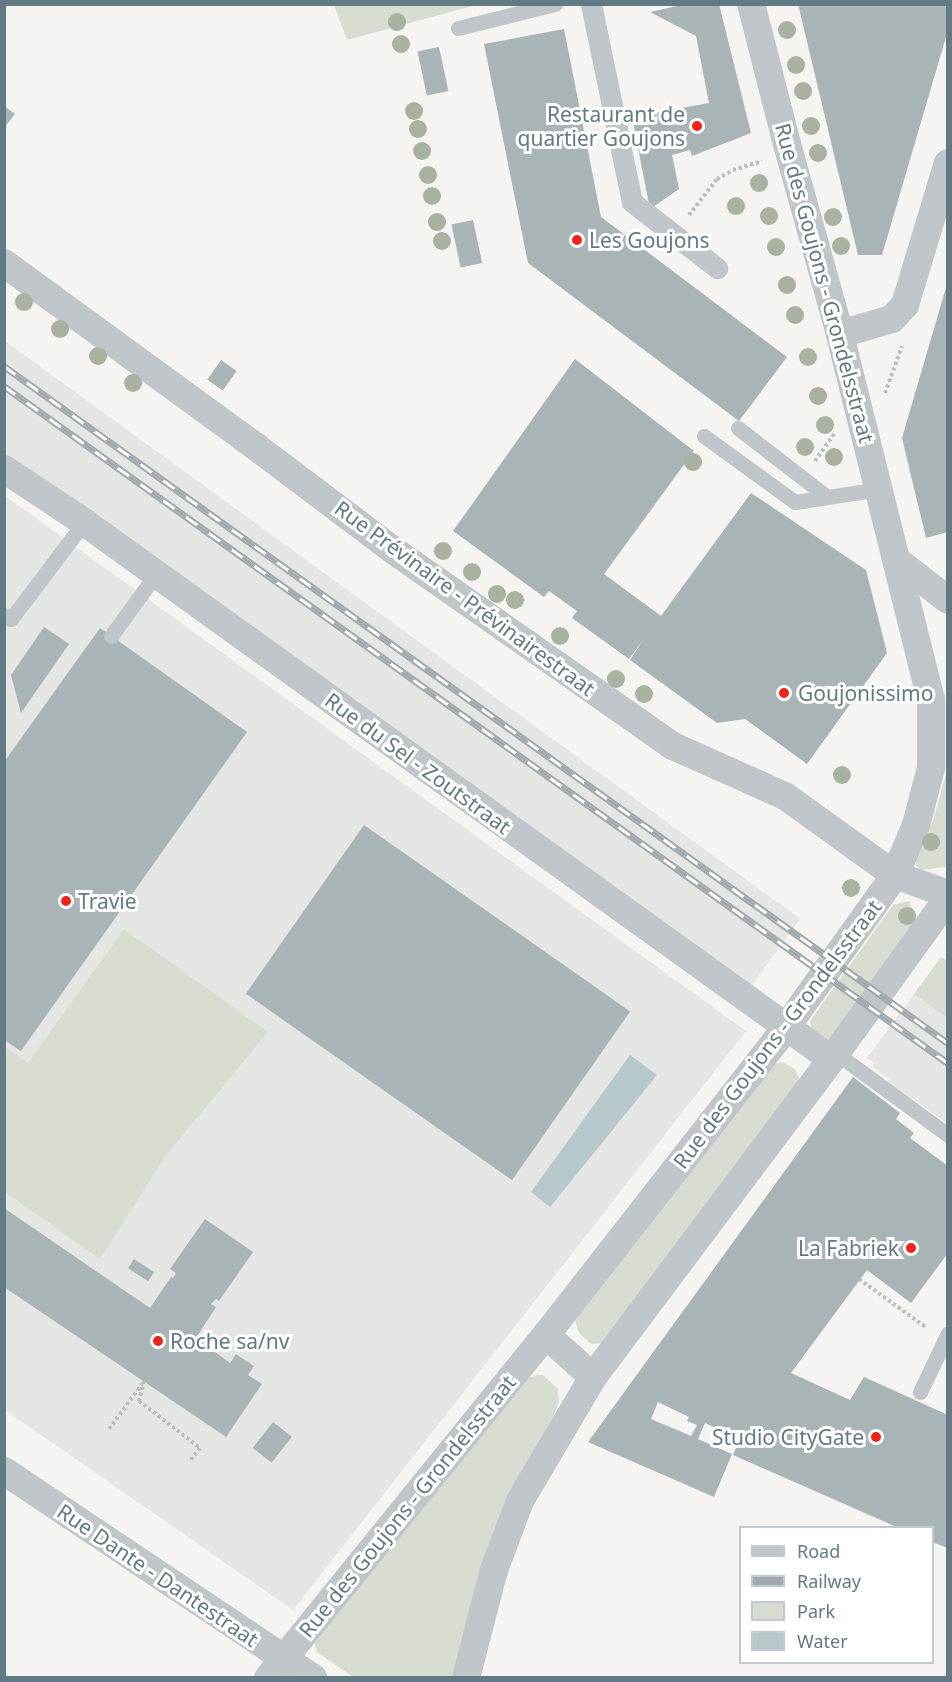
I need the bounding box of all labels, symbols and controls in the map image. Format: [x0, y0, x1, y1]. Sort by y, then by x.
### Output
place label: Restaurant de quartier Goujons [518, 101, 685, 151]
marker: Restaurant de quartier Goujons [690, 119, 704, 133]
street label: Rue des Goujons - Grondelsstraat [770, 120, 880, 446]
place label: Les Goujons [589, 227, 709, 253]
marker: Les Goujons [570, 233, 584, 247]
street label: Rue Prévinaire - Prévinairestraat [330, 495, 600, 701]
place label: Goujonissimo [798, 680, 933, 706]
marker: Goujonissimo [775, 684, 793, 702]
street label: Rue du Sel - Zoutstraat [320, 687, 516, 839]
place label: Travie [78, 888, 137, 914]
marker: Travie [59, 894, 73, 908]
street label: Rue des Goujons - Grondelsstraat [668, 895, 886, 1173]
place label: La Fabriek [798, 1235, 899, 1261]
marker: La Fabriek [904, 1241, 918, 1255]
place label: Roche sa/nv [170, 1328, 289, 1354]
marker: Roche sa/nv [151, 1334, 165, 1348]
street label: Rue des Goujons - Grondelsstraat [293, 1370, 521, 1642]
place label: Studio CityGate [712, 1424, 864, 1450]
marker: Studio CityGate [869, 1430, 883, 1444]
street label: Rue Dante - Dantestraat [53, 1498, 263, 1652]
legend [739, 1526, 934, 1664]
text: Road [797, 1539, 840, 1563]
text: Railway [797, 1569, 861, 1593]
text: Park [797, 1599, 835, 1623]
text: Water [797, 1629, 848, 1653]

